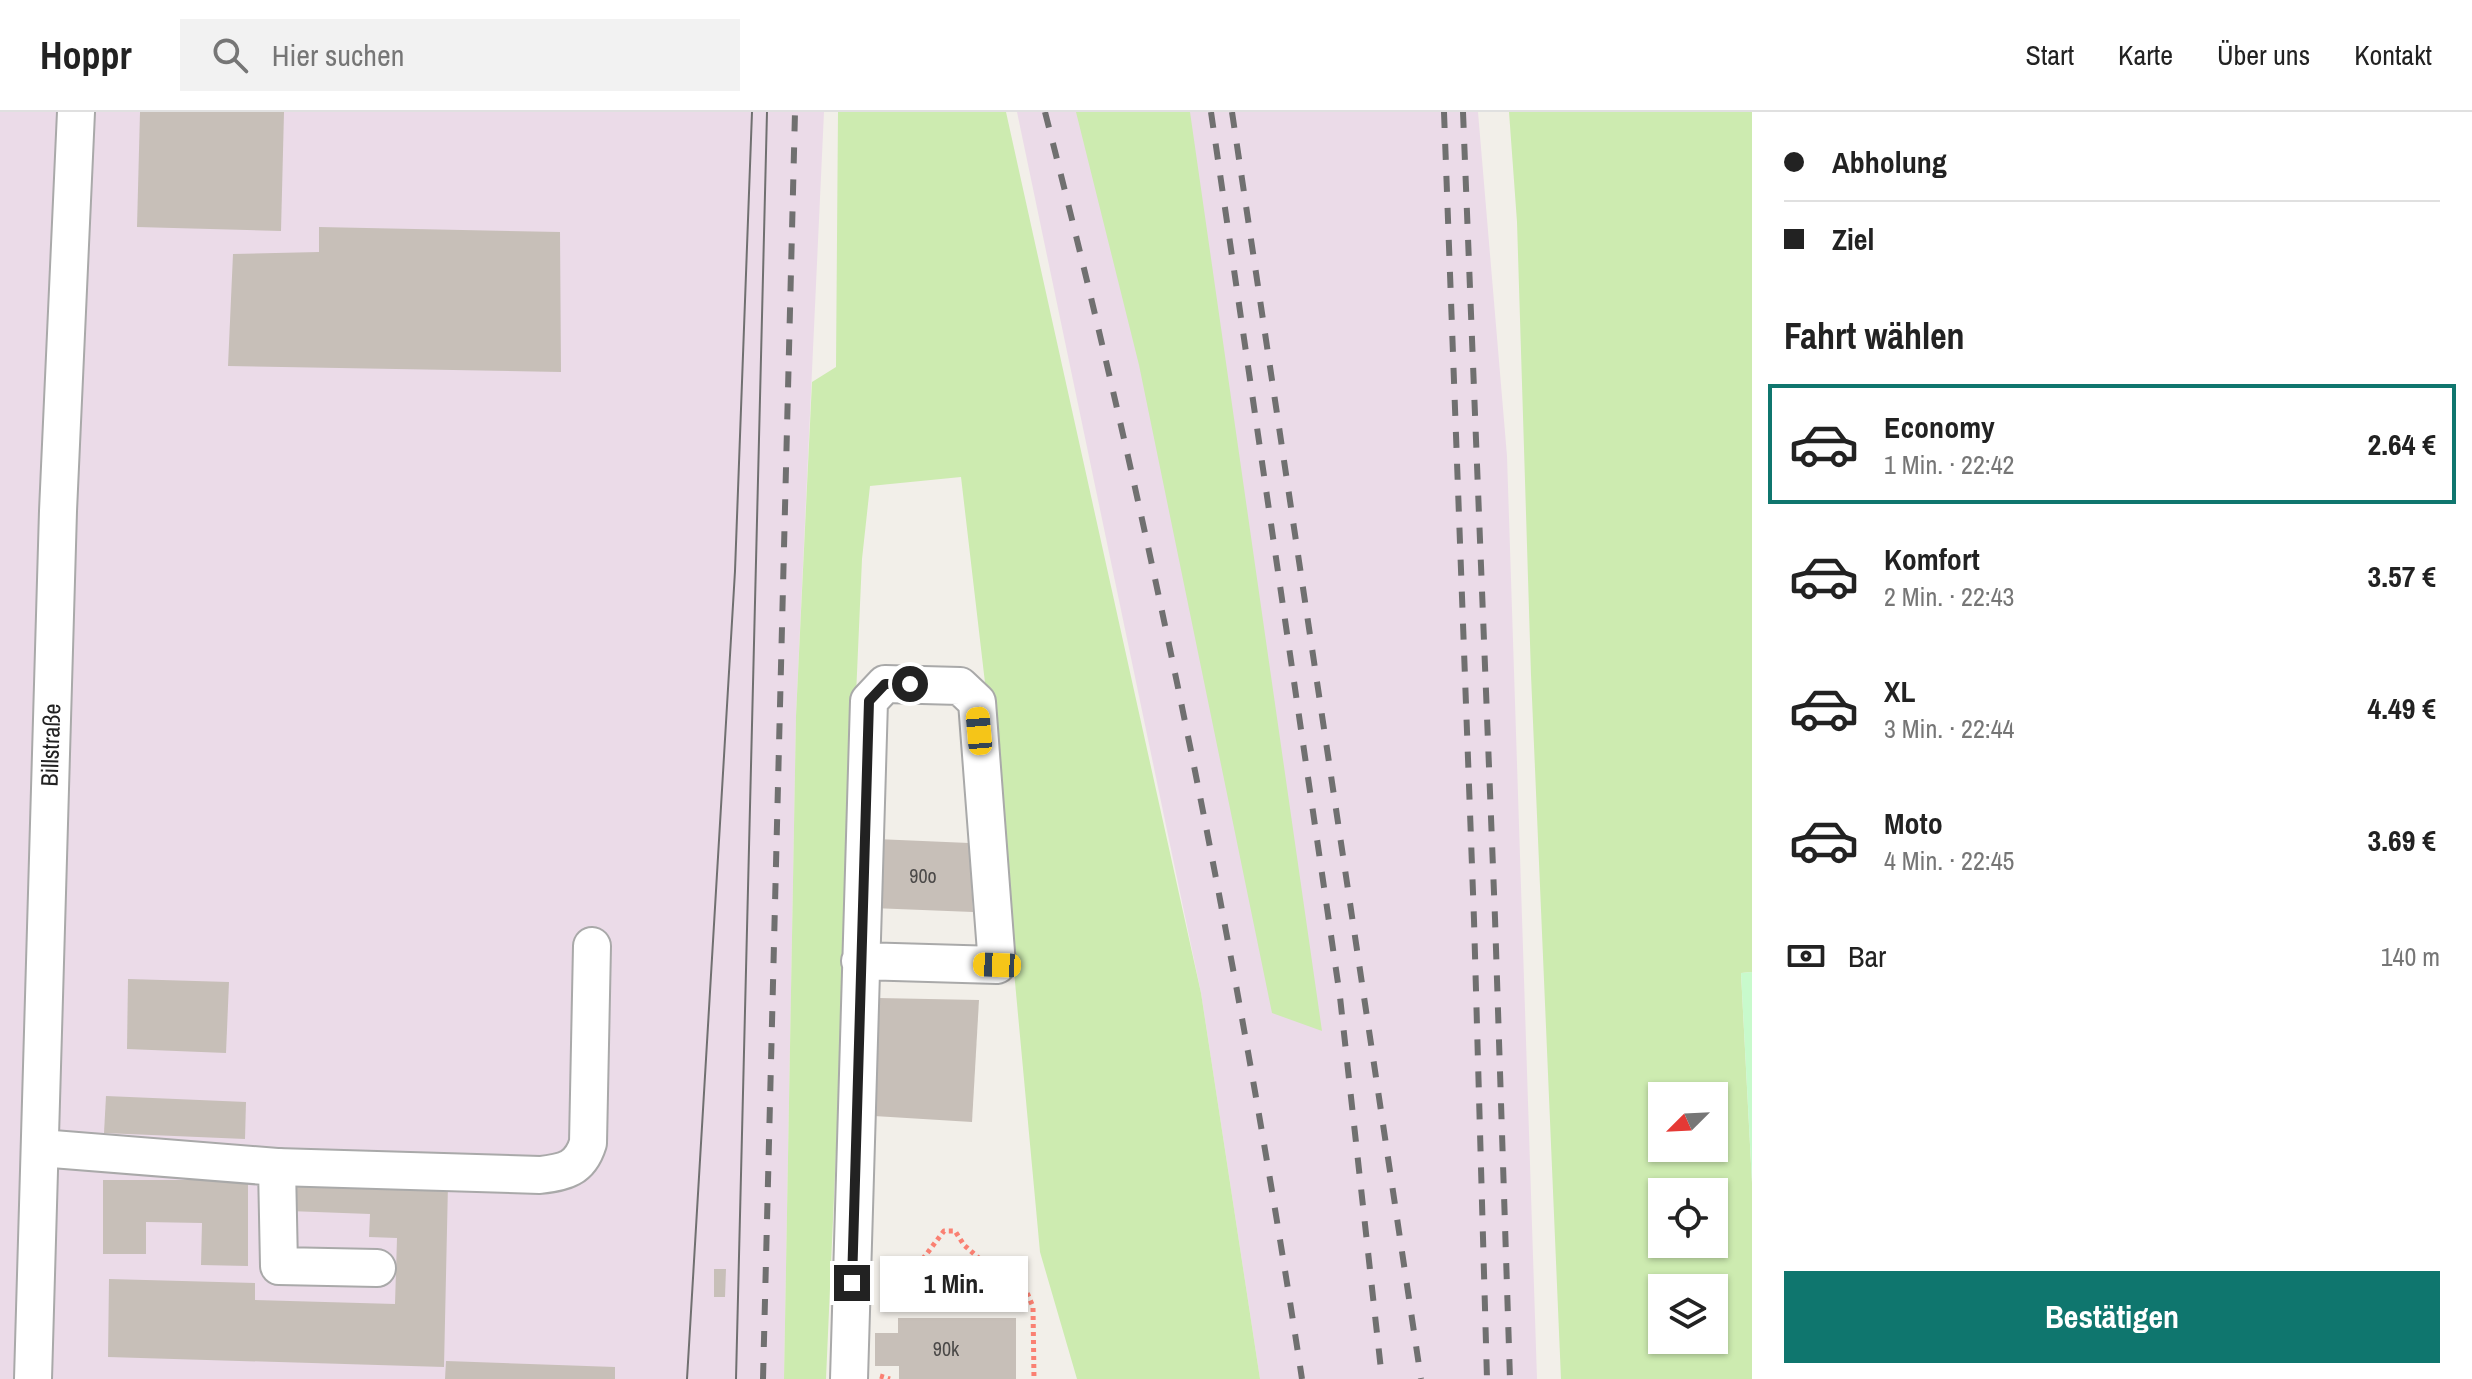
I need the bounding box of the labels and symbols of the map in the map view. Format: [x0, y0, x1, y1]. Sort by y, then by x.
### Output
route start [892, 666, 928, 702]
street label: Billstraße [33, 703, 67, 787]
car [965, 706, 993, 756]
house number: 90o [909, 862, 937, 889]
car [973, 952, 1021, 978]
north arrow [1648, 1082, 1728, 1162]
callout: 1 Min. [880, 1255, 1028, 1311]
route end [834, 1265, 870, 1301]
house number: 90k [933, 1335, 960, 1362]

